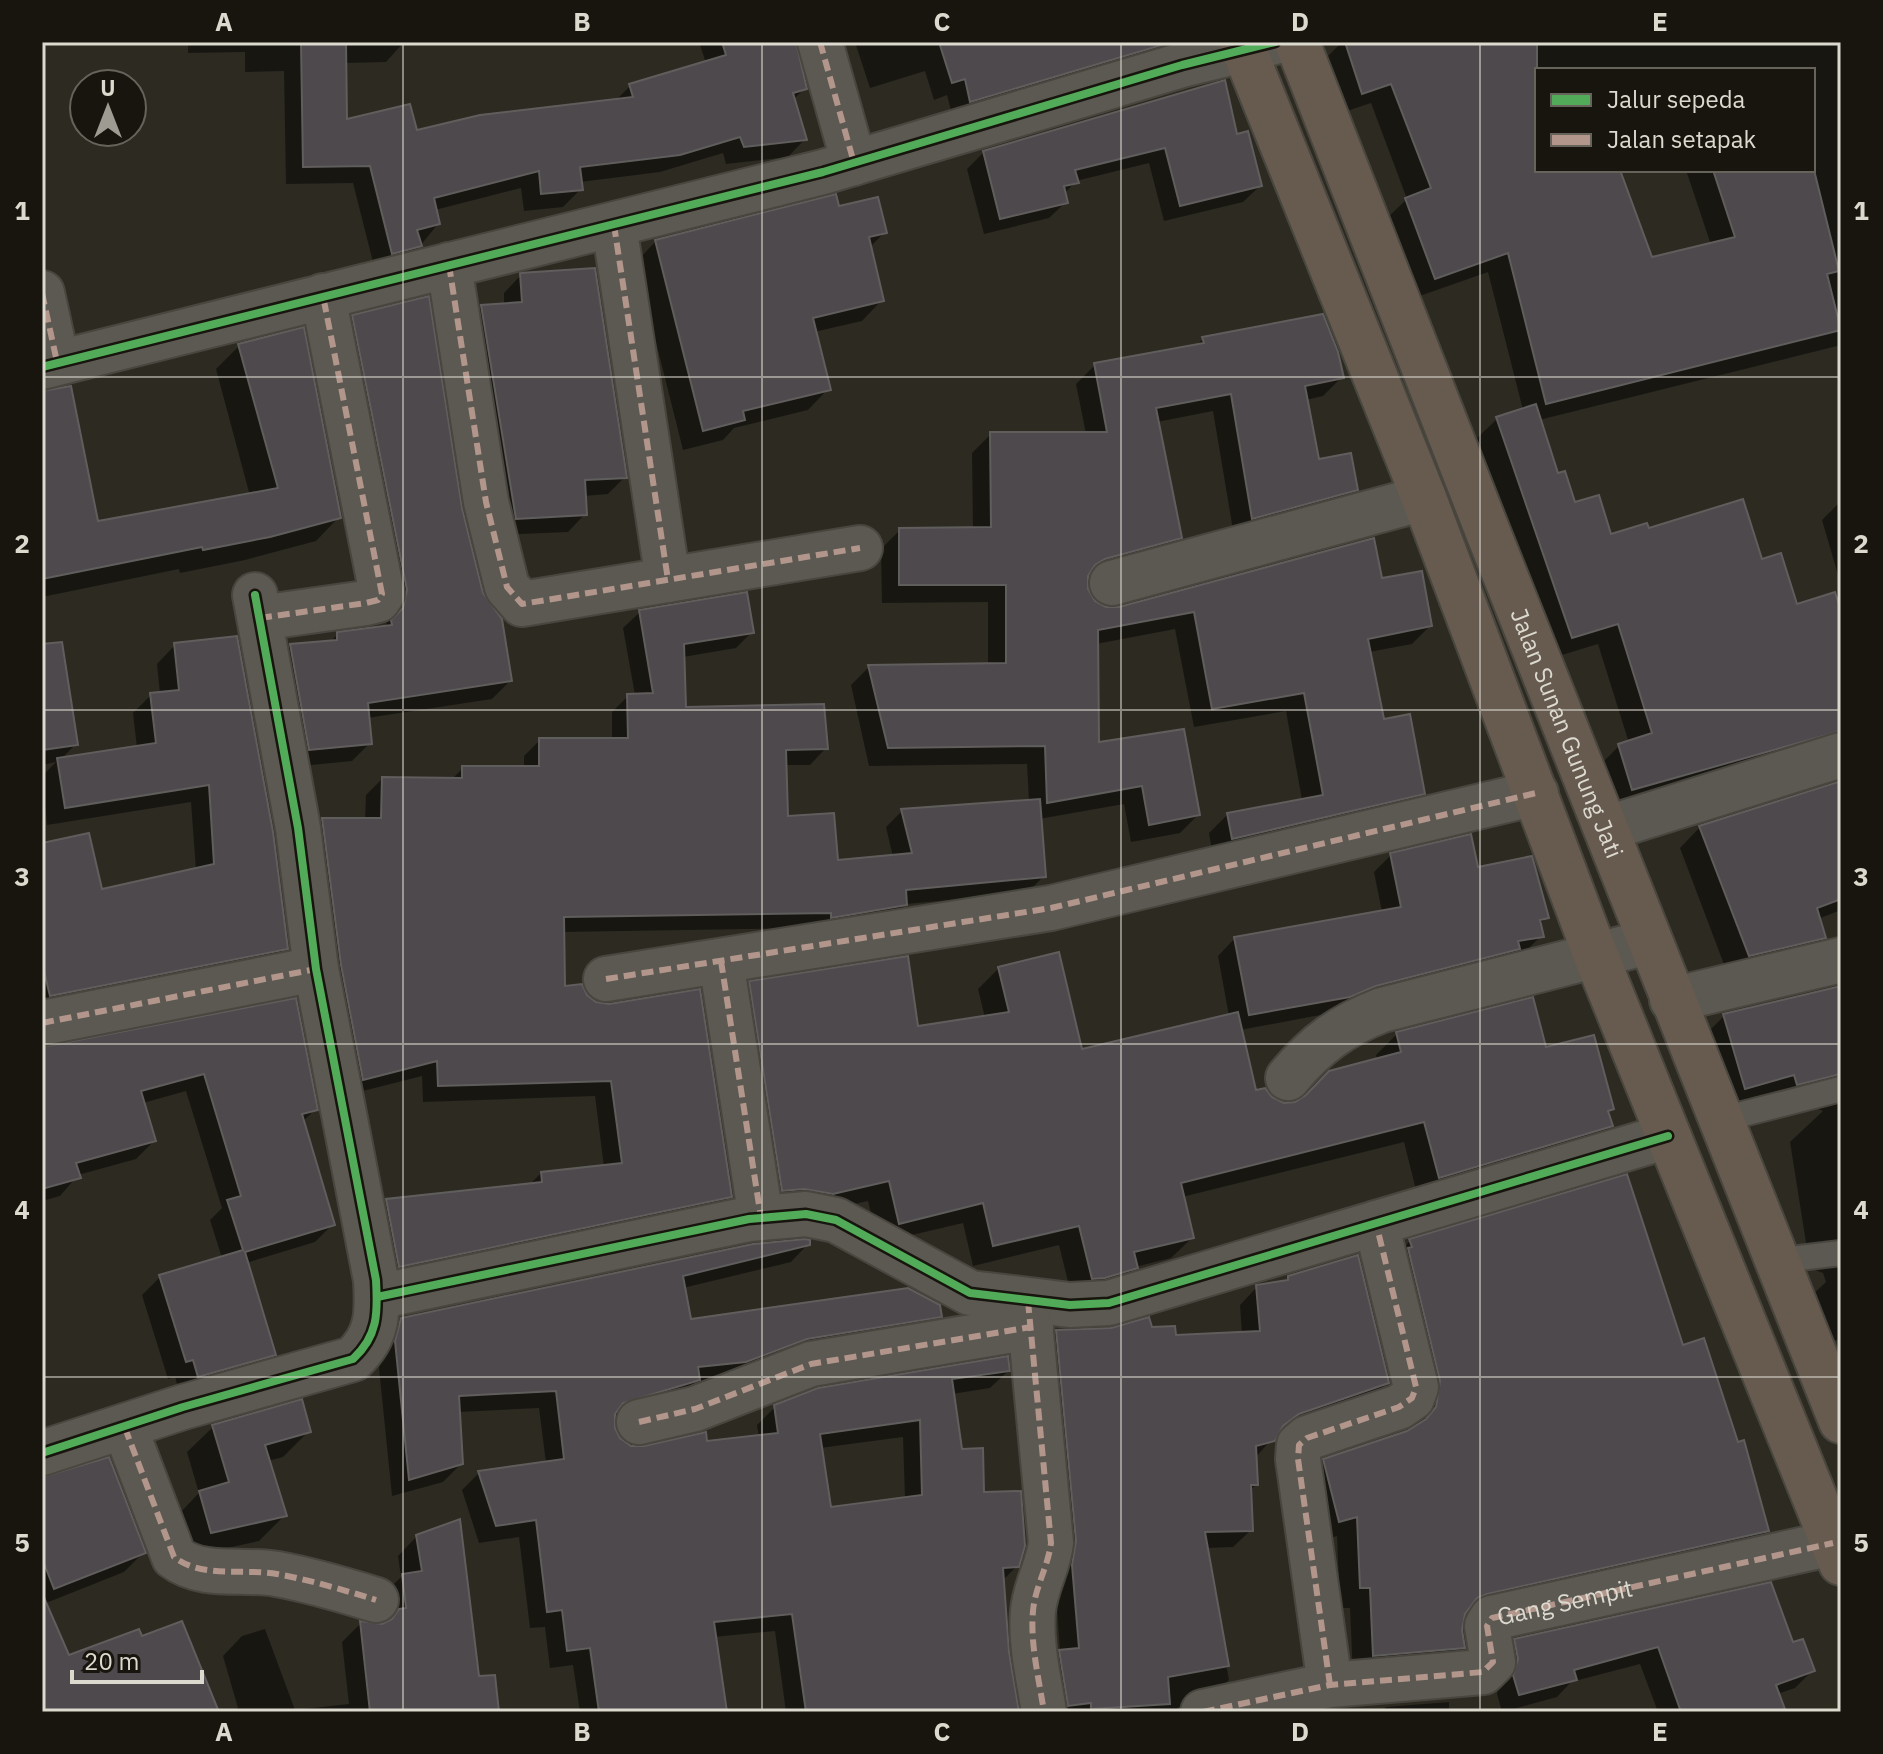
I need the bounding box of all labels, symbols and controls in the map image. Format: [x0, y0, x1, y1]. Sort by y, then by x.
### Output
text: A [215, 4, 233, 38]
text: B [573, 4, 591, 38]
text: C [934, 4, 951, 38]
text: D [1291, 4, 1309, 38]
text: E [1652, 4, 1668, 38]
north arrow [68, 68, 148, 148]
legend [1535, 68, 1815, 172]
text: U [100, 73, 116, 102]
text: Jalur sepeda [1607, 83, 1746, 115]
text: Jalan setapak [1607, 123, 1757, 155]
text: 1 [14, 193, 30, 227]
text: 1 [1853, 193, 1869, 227]
text: 2 [14, 526, 30, 560]
text: 2 [1853, 526, 1869, 560]
street label: Jalan Sunan Gunung Jati [1503, 603, 1631, 863]
text: 3 [14, 859, 30, 893]
text: 3 [1853, 859, 1869, 893]
text: 4 [14, 1192, 30, 1226]
text: 4 [1853, 1192, 1869, 1226]
text: 5 [14, 1525, 30, 1559]
text: 5 [1853, 1525, 1869, 1559]
street label: Gang Sempit [1494, 1572, 1636, 1632]
scale bar [72, 1634, 202, 1684]
text: 20 m [84, 1645, 139, 1677]
text: A [215, 1714, 233, 1748]
text: B [573, 1714, 591, 1748]
text: C [934, 1714, 951, 1748]
text: D [1291, 1714, 1309, 1748]
text: E [1652, 1714, 1668, 1748]

